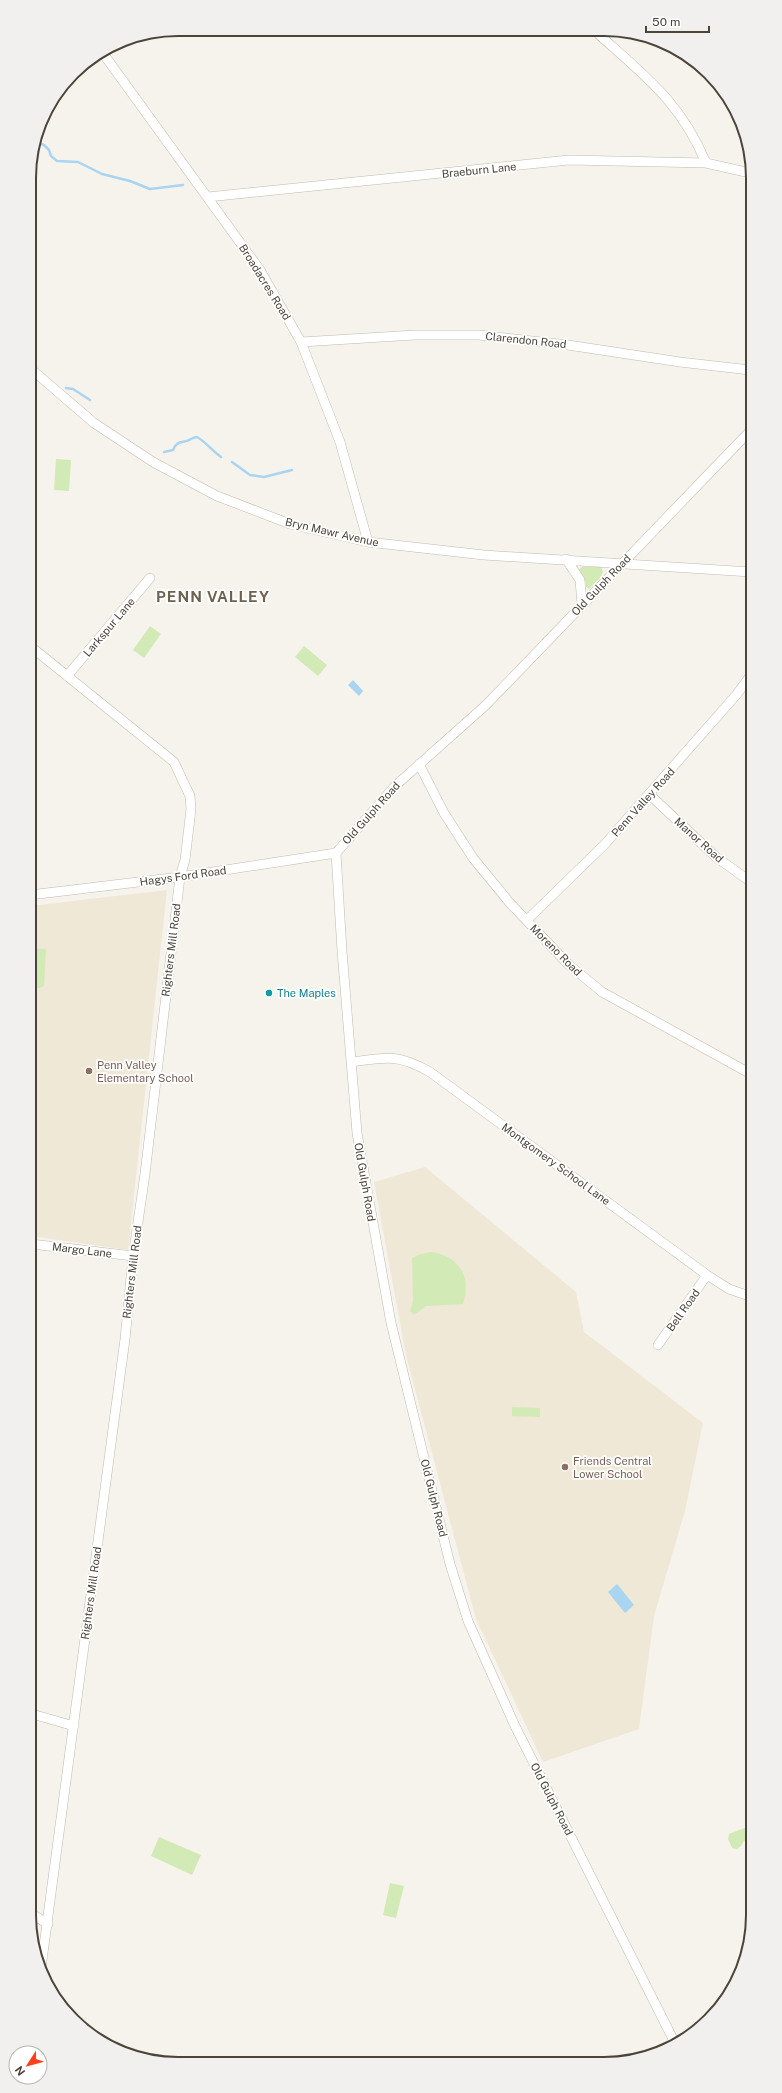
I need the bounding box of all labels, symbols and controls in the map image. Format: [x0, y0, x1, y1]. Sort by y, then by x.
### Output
scale bar [646, 8, 709, 34]
text: 50 m [652, 15, 680, 29]
street label: Braeburn Lane [441, 160, 517, 180]
street label: Broadacres Road [237, 242, 293, 322]
street label: Clarendon Road [485, 330, 567, 350]
street label: Bryn Mawr Avenue [284, 515, 380, 549]
street label: Old Gulph Road [569, 552, 633, 618]
district label: PENN VALLEY [156, 588, 270, 605]
street label: Larkspur Lane [81, 595, 137, 659]
street label: Penn Valley Road [609, 765, 677, 839]
street label: Old Gulph Road [340, 779, 402, 847]
street label: Manor Road [672, 815, 726, 865]
street label: Hagys Ford Road [139, 864, 227, 888]
street label: Righters Mill Road [159, 903, 183, 997]
street label: Moreno Road [528, 922, 584, 978]
place label: The Maples [277, 987, 336, 999]
marker: The Maples [264, 988, 274, 998]
place label: Penn Valley Elementary School [97, 1059, 194, 1084]
marker: Penn Valley Elementary School [84, 1066, 94, 1076]
street label: Montgomery School Lane [500, 1121, 612, 1207]
street label: Old Gulph Road [352, 1142, 378, 1222]
street label: Righters Mill Road [120, 1225, 144, 1319]
street label: Margo Lane [51, 1240, 113, 1260]
street label: Bell Road [664, 1287, 702, 1333]
place label: Friends Central Lower School [573, 1455, 652, 1480]
street label: Old Gulph Road [419, 1458, 449, 1538]
marker: Friends Central Lower School [560, 1462, 570, 1472]
street label: Righters Mill Road [79, 1546, 103, 1640]
street label: Old Gulph Road [529, 1761, 575, 1837]
north arrow [8, 2045, 48, 2085]
text: N [13, 2064, 27, 2078]

